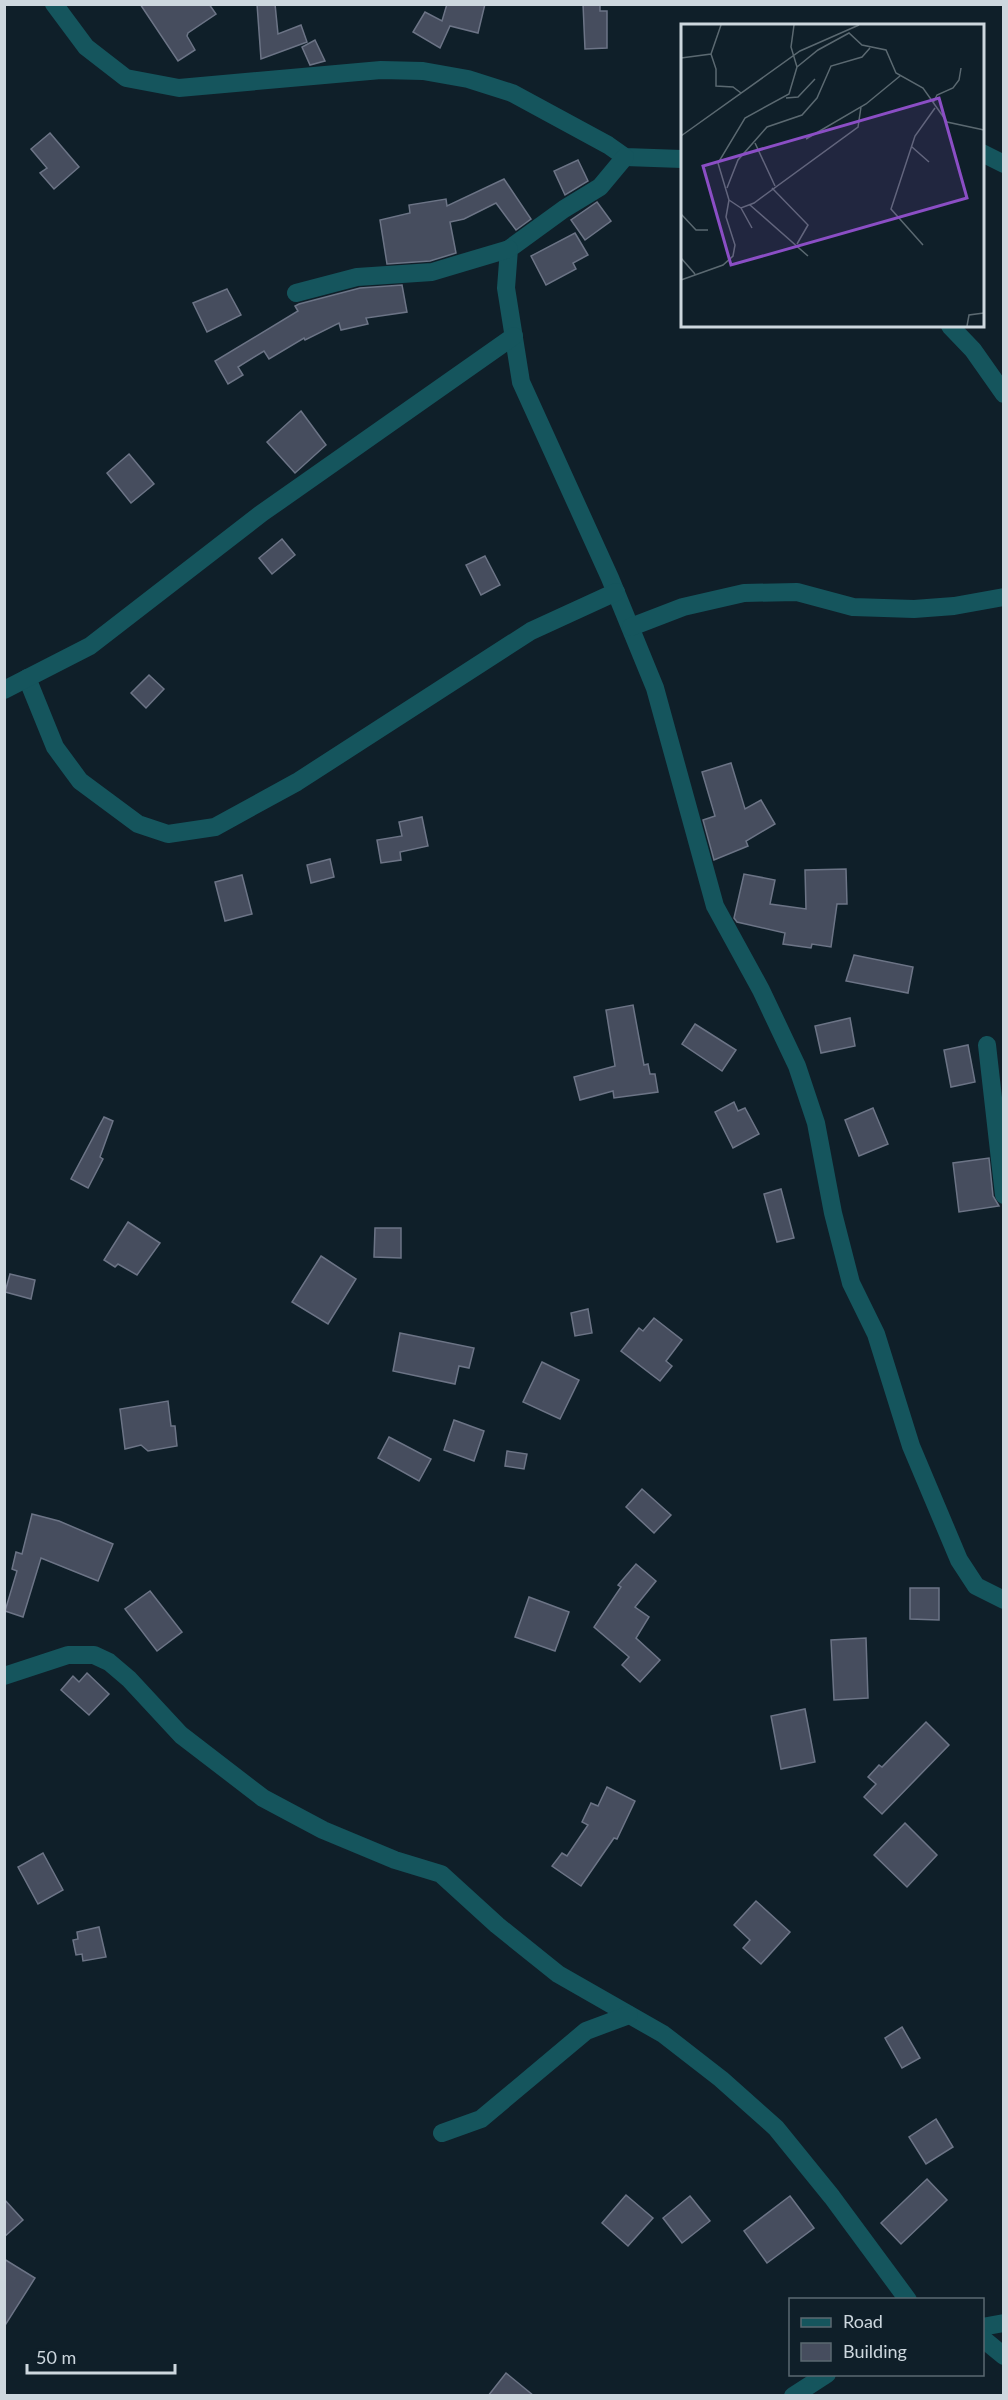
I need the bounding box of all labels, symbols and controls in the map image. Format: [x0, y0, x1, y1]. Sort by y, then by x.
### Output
inset map [681, 24, 984, 327]
legend [789, 2298, 984, 2376]
text: Road [843, 2310, 883, 2332]
scale bar [27, 2337, 176, 2375]
text: Building [843, 2340, 907, 2362]
text: 50 m [36, 2346, 76, 2368]

